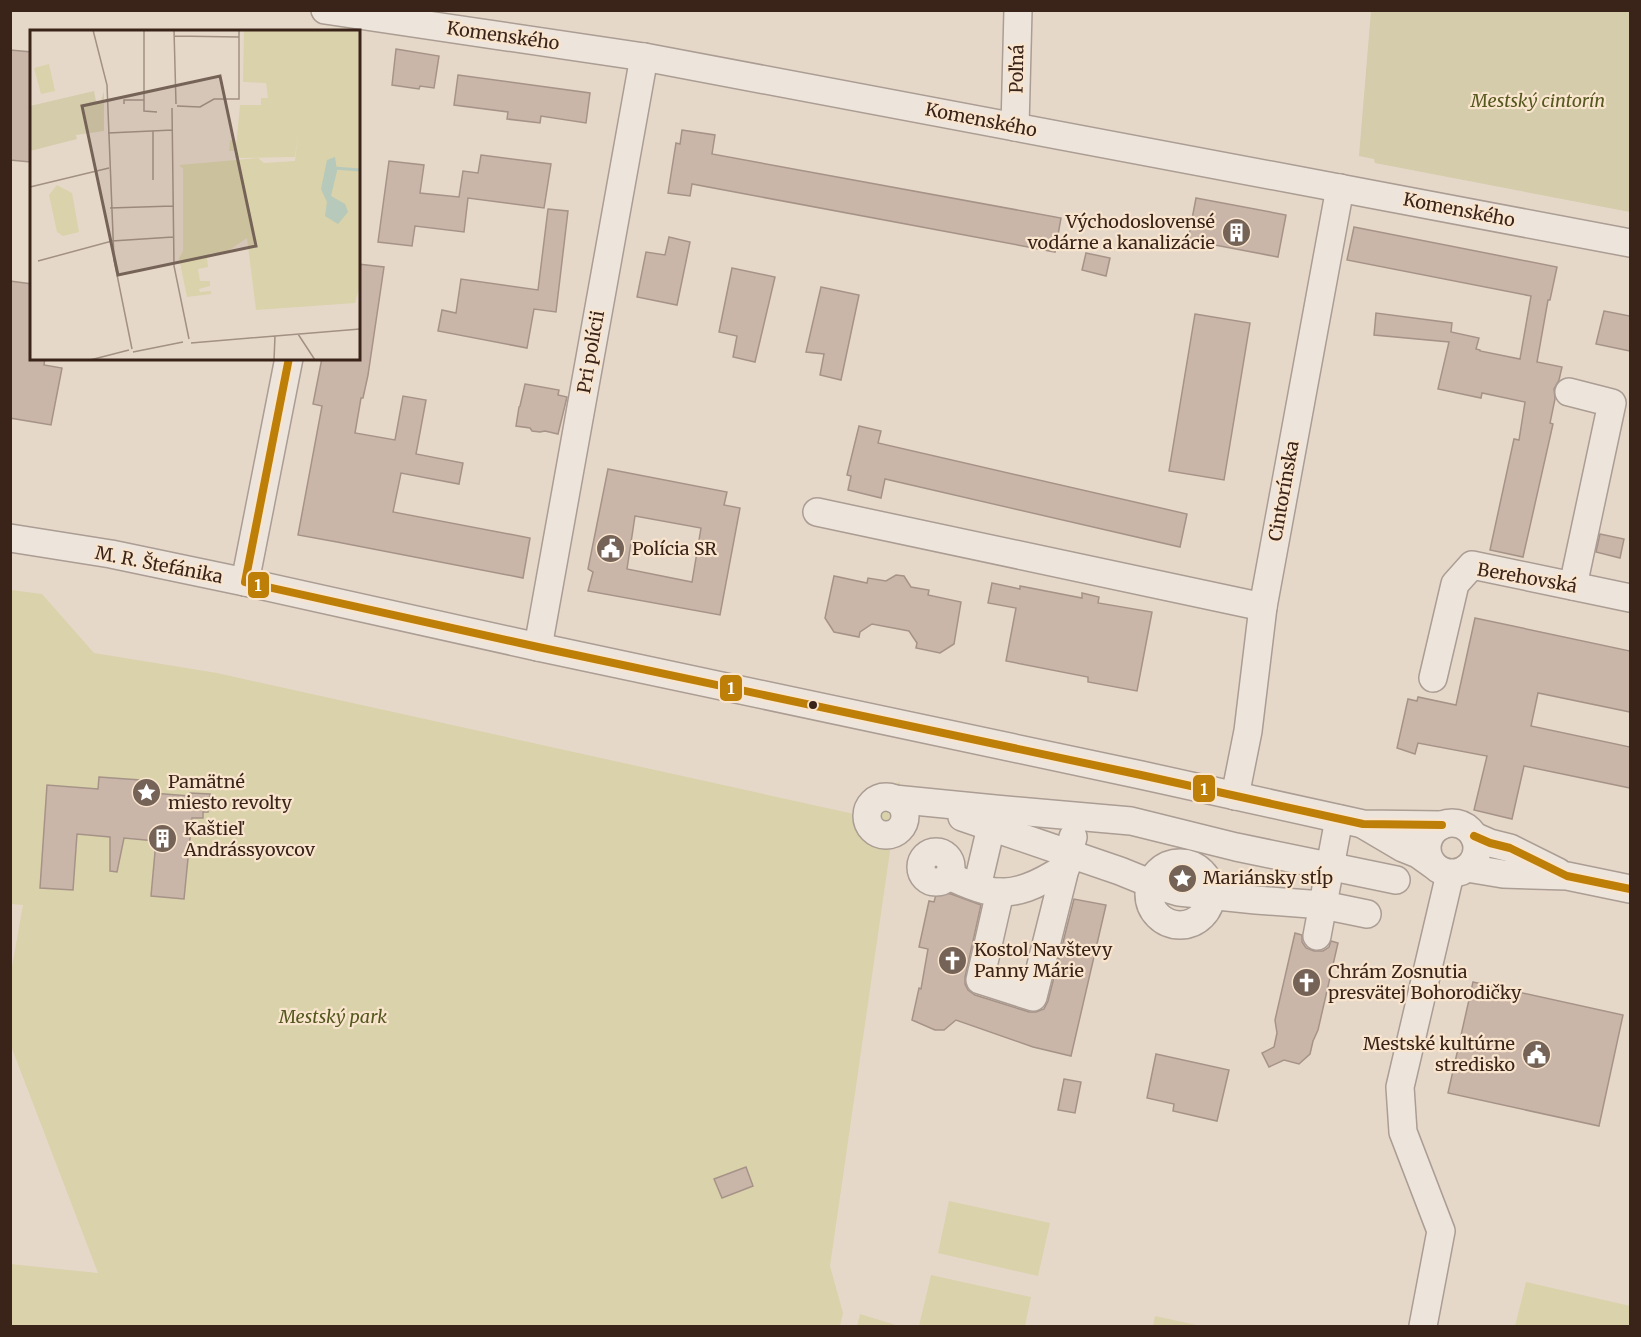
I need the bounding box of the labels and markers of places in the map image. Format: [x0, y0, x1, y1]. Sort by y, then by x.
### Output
place label: Východoslovensé vodárne a kanalizácie [1026, 210, 1215, 254]
building icon: Východoslovensé vodárne a kanalizácie [1220, 216, 1252, 248]
public building icon: Polícia SR [595, 533, 627, 565]
place label: Polícia SR [632, 537, 717, 560]
unlabelled marker [807, 699, 819, 711]
place label: Pamätné miesto revolty [168, 770, 292, 814]
place icon: Pamätné miesto revolty [131, 776, 163, 808]
place label: Kaštieľ Andrássyovcov [183, 817, 316, 861]
building icon: Kaštieľ Andrássyovcov [147, 823, 179, 855]
place icon: Mariánsky stĺp [1166, 862, 1198, 894]
place label: Mariánsky stĺp [1203, 865, 1333, 889]
place label: Kostol Navštevy Panny Márie [974, 938, 1113, 982]
church icon: Kostol Navštevy Panny Márie [937, 944, 969, 976]
place label: Chrám Zosnutia presvätej Bohorodičky [1328, 960, 1522, 1004]
church icon: Chrám Zosnutia presvätej Bohorodičky [1291, 966, 1323, 998]
place label: Mestské kultúrne stredisko [1363, 1032, 1515, 1076]
public building icon: Mestské kultúrne stredisko [1520, 1038, 1552, 1070]

